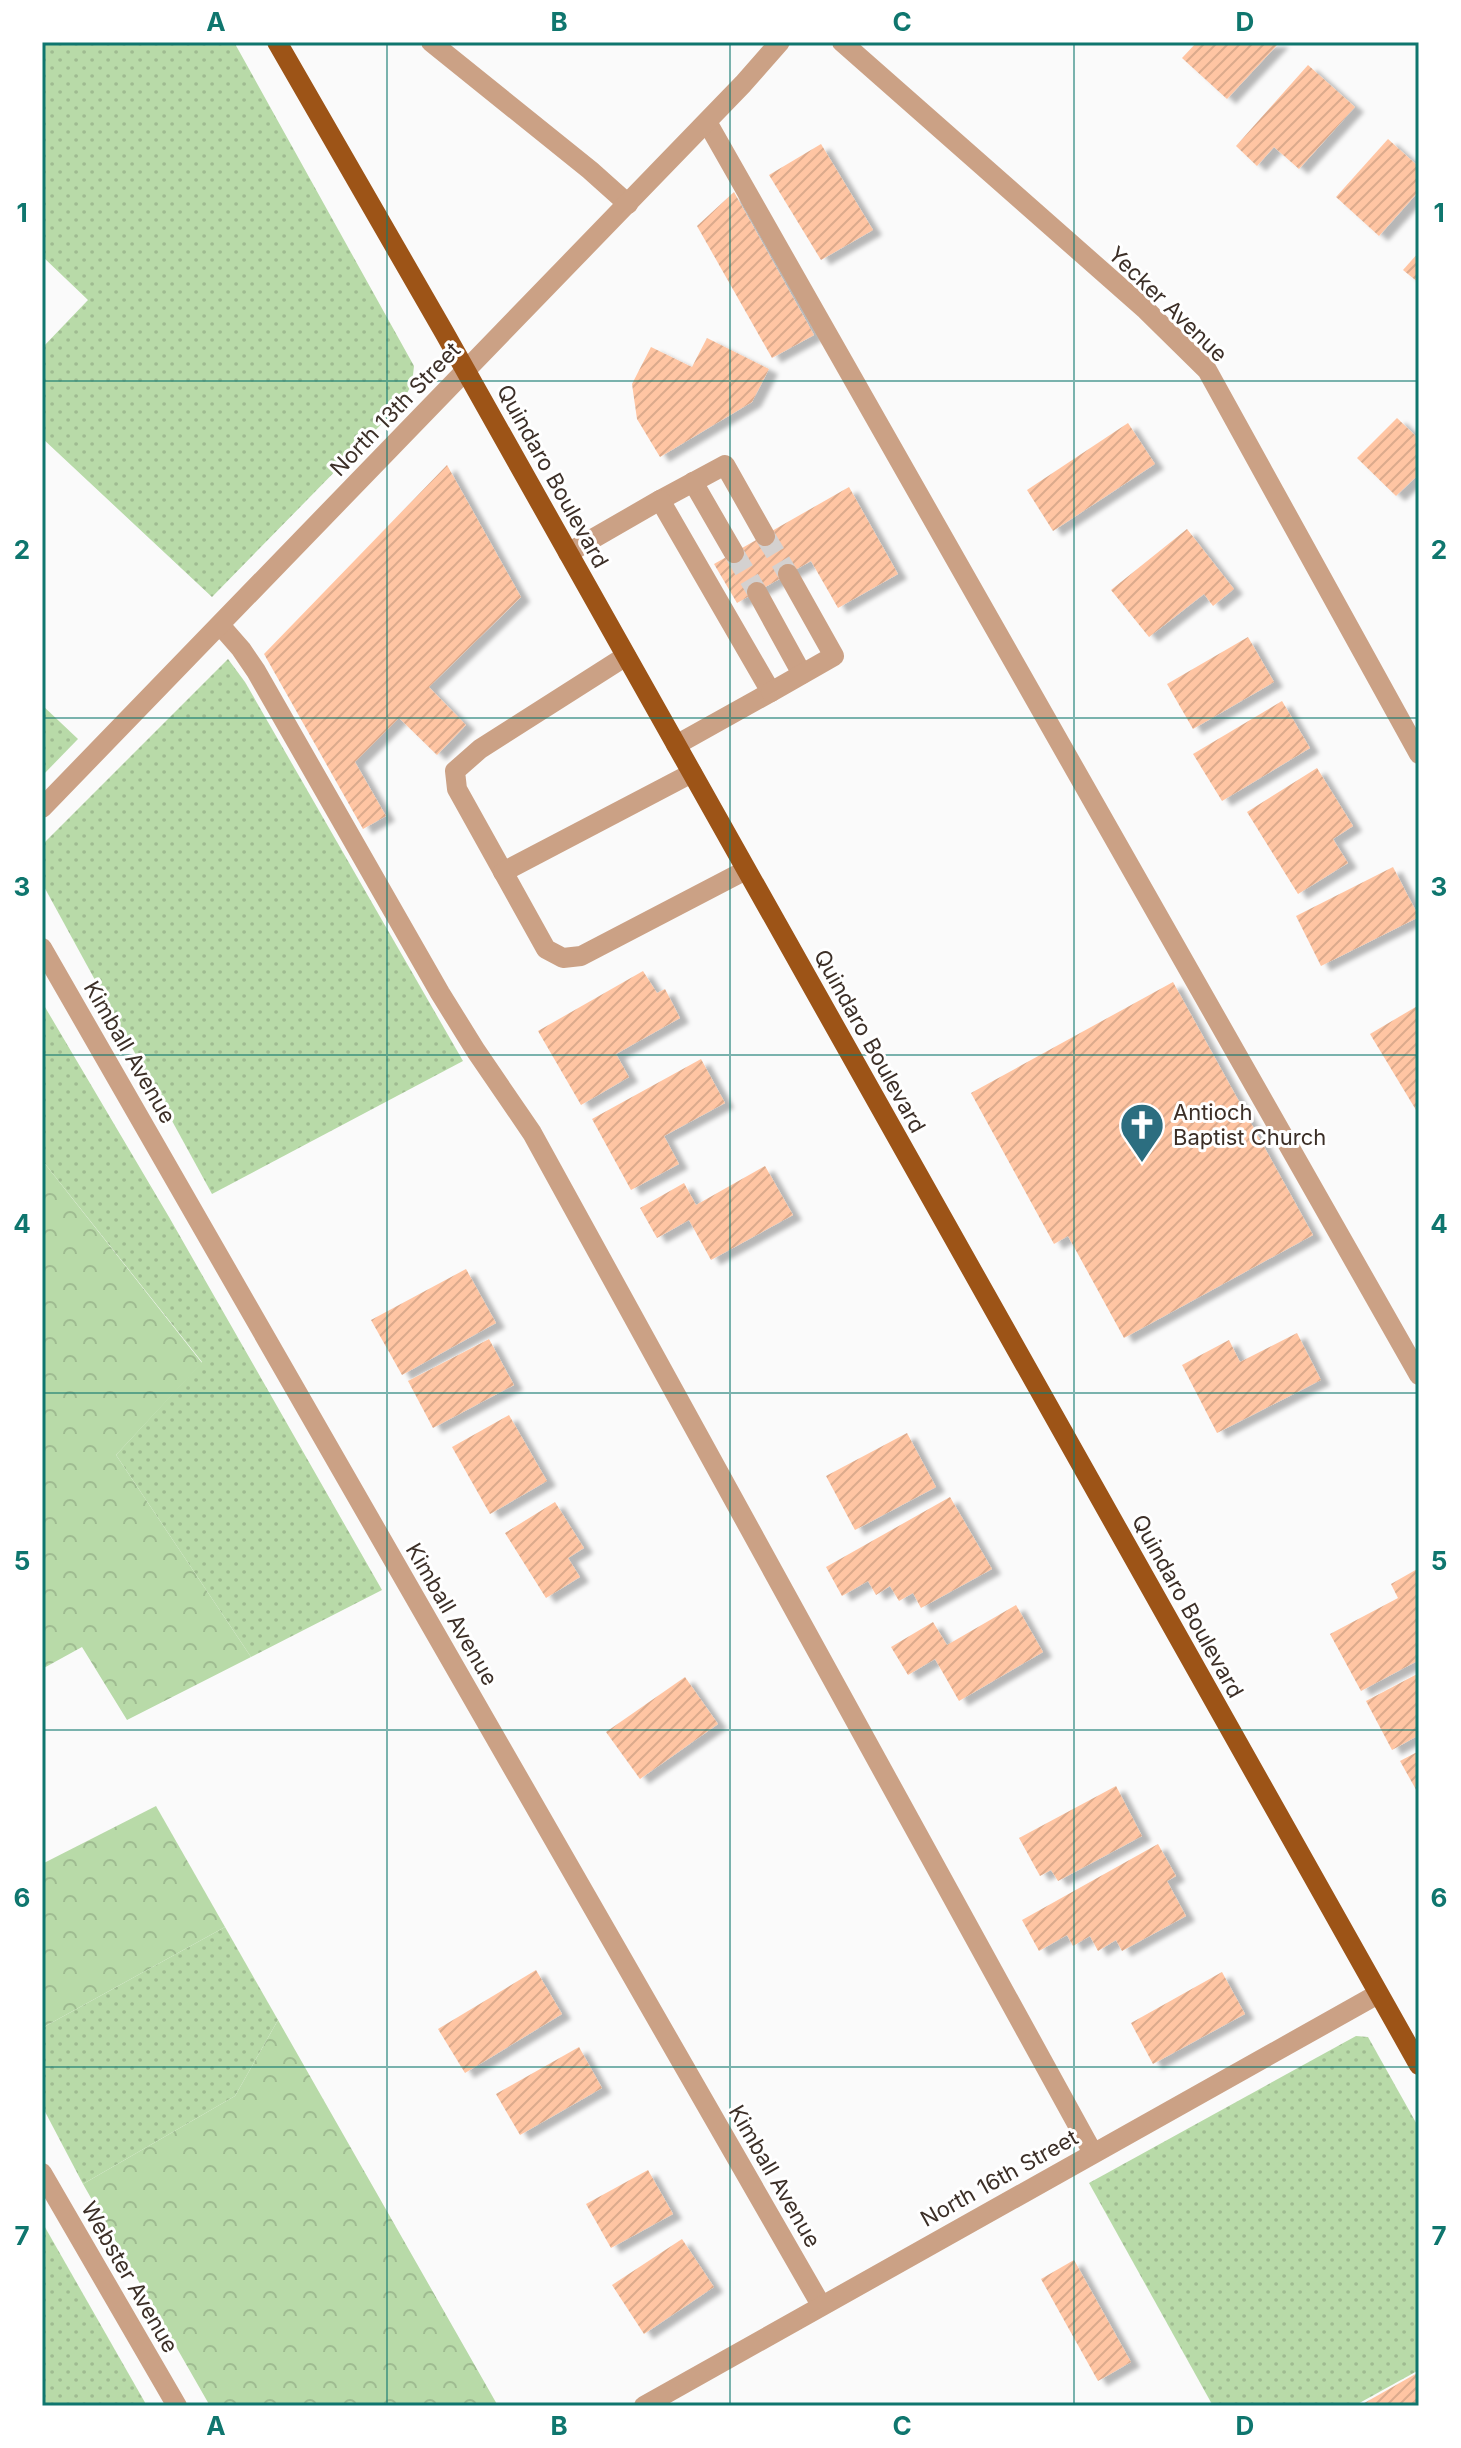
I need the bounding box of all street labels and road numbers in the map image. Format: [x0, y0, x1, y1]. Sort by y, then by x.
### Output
street label: Yecker Avenue [1103, 241, 1233, 367]
street label: North 13th Street [325, 337, 465, 481]
street label: Quindaro Boulevard [492, 380, 614, 572]
street label: Quindaro Boulevard [809, 945, 931, 1137]
street label: Kimball Avenue [79, 976, 181, 1128]
street label: Quindaro Boulevard [1127, 1510, 1249, 1702]
street label: Kimball Avenue [401, 1538, 503, 1690]
street label: Kimball Avenue [724, 2100, 826, 2252]
street label: North 16th Street [916, 2124, 1082, 2232]
street label: Webster Avenue [76, 2197, 184, 2357]

